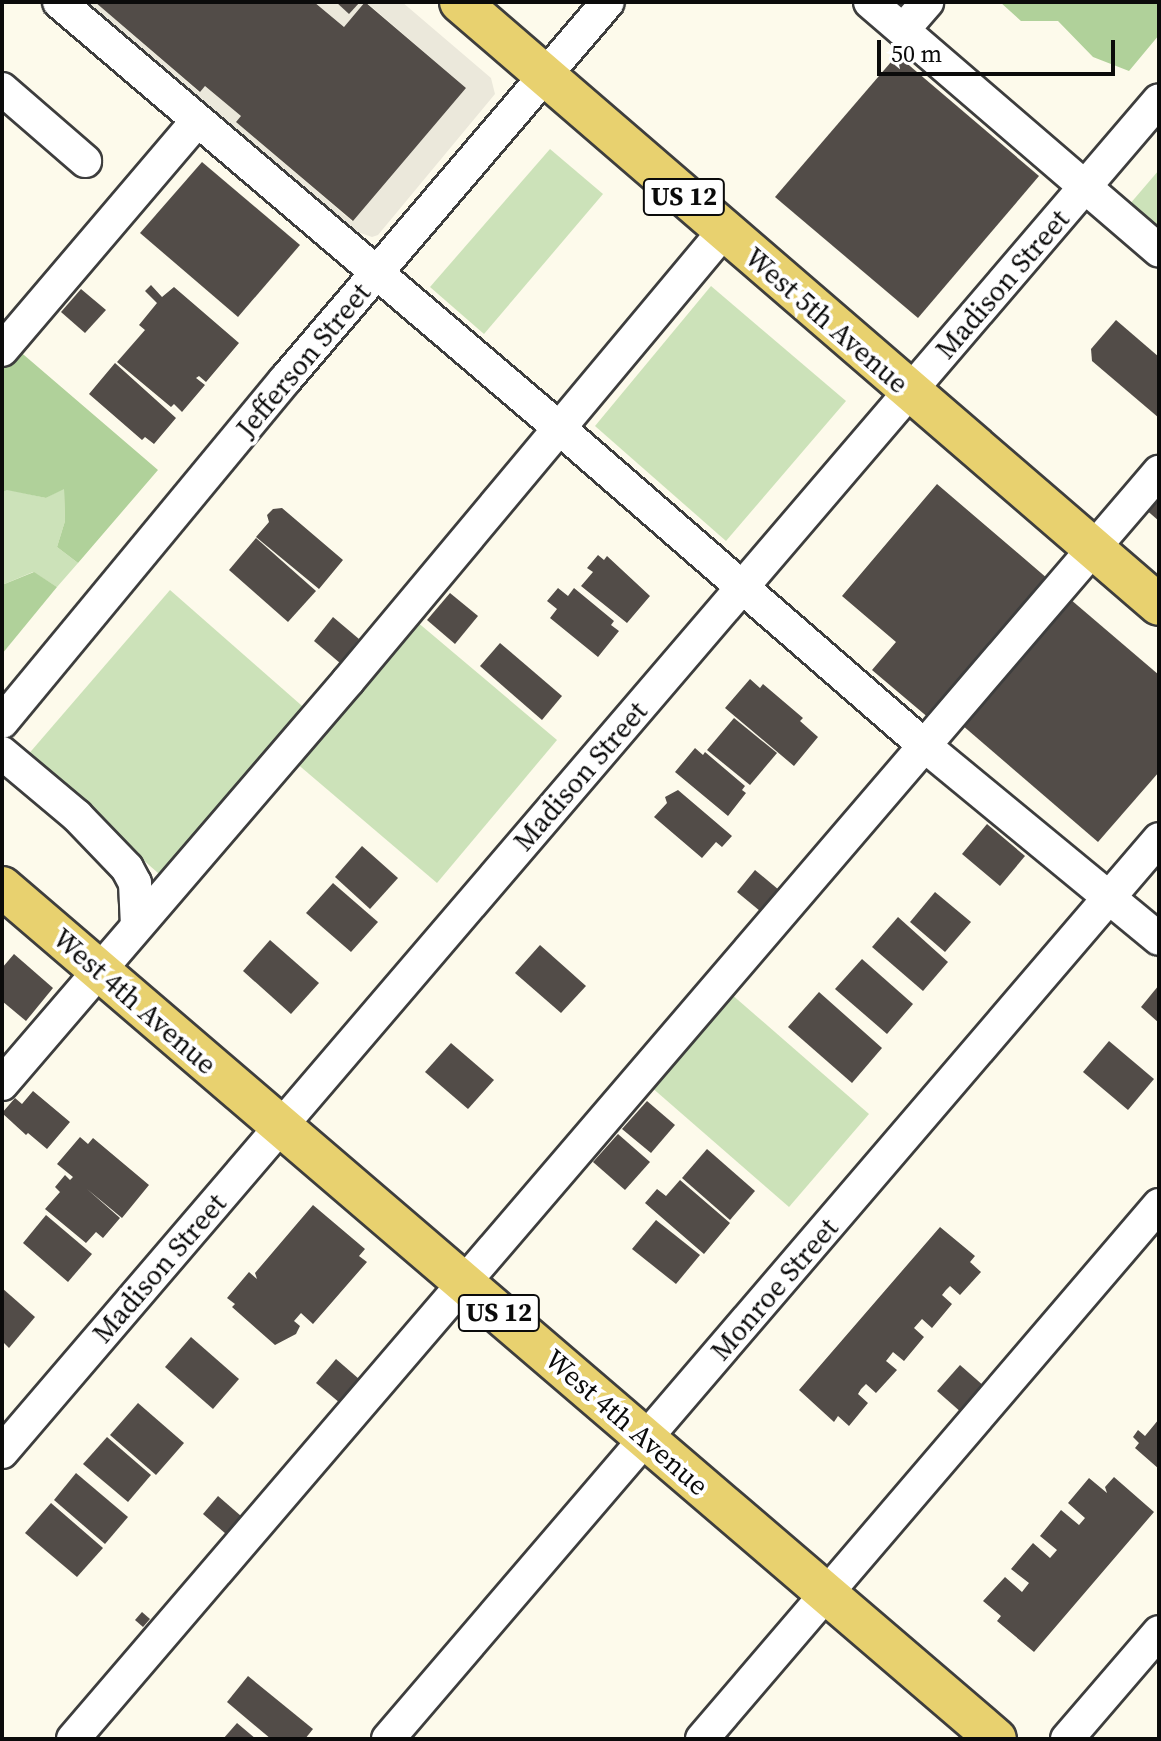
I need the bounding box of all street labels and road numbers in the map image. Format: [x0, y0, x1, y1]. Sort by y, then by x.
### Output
road number: US 12 [642, 175, 726, 219]
street label: Madison Street [928, 203, 1076, 365]
street label: West 5th Avenue [738, 240, 916, 400]
street label: Jefferson Street [229, 276, 377, 444]
street label: Madison Street [506, 695, 654, 857]
street label: West 4th Avenue [46, 921, 224, 1081]
street label: Madison Street [85, 1187, 233, 1349]
street label: Monroe Street [703, 1211, 845, 1367]
road number: US 12 [457, 1291, 541, 1335]
street label: West 4th Avenue [538, 1342, 716, 1502]

